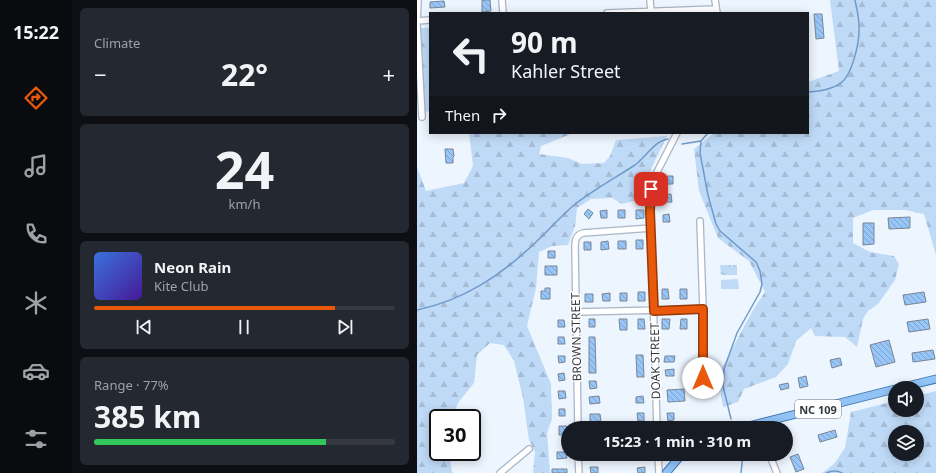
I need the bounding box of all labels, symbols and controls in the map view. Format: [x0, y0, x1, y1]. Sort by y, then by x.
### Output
text: 15:22 [13, 20, 59, 44]
text: 90 m [511, 23, 578, 61]
icon: left [445, 28, 497, 80]
text: Climate [94, 34, 140, 52]
text: 22° [221, 54, 268, 95]
text: − [94, 59, 107, 89]
text: + [382, 59, 395, 89]
text: Kahler Street [511, 59, 621, 83]
icon: directions [22, 84, 50, 112]
icon: right [488, 104, 510, 126]
text: Then [445, 105, 480, 125]
text: 24 [215, 133, 274, 204]
icon: music [22, 152, 50, 180]
pin [634, 172, 668, 206]
icon: arrive [640, 178, 662, 200]
text: km/h [229, 195, 260, 213]
icon: phone [22, 220, 50, 248]
text: Neon Rain [154, 257, 231, 277]
text: Kite Club [154, 277, 208, 295]
icon: climate [22, 289, 50, 317]
street label: BROWN STREET [567, 292, 585, 381]
icon: previous [133, 316, 155, 338]
icon: pause [233, 316, 255, 338]
icon: next [334, 316, 356, 338]
street label: DOAK STREET [646, 322, 664, 400]
icon: car [22, 357, 50, 385]
position arrow [682, 357, 724, 399]
text: Range · 77% [94, 376, 169, 394]
map controls [888, 381, 924, 461]
button: sound [888, 381, 924, 417]
text: 385 km [94, 396, 201, 437]
road number: NC 109 [795, 400, 841, 418]
speed limit sign: 30 [429, 409, 481, 461]
icon: filters [22, 425, 50, 453]
button: layers [888, 425, 924, 461]
text: 15:23 · 1 min · 310 m [603, 431, 751, 451]

